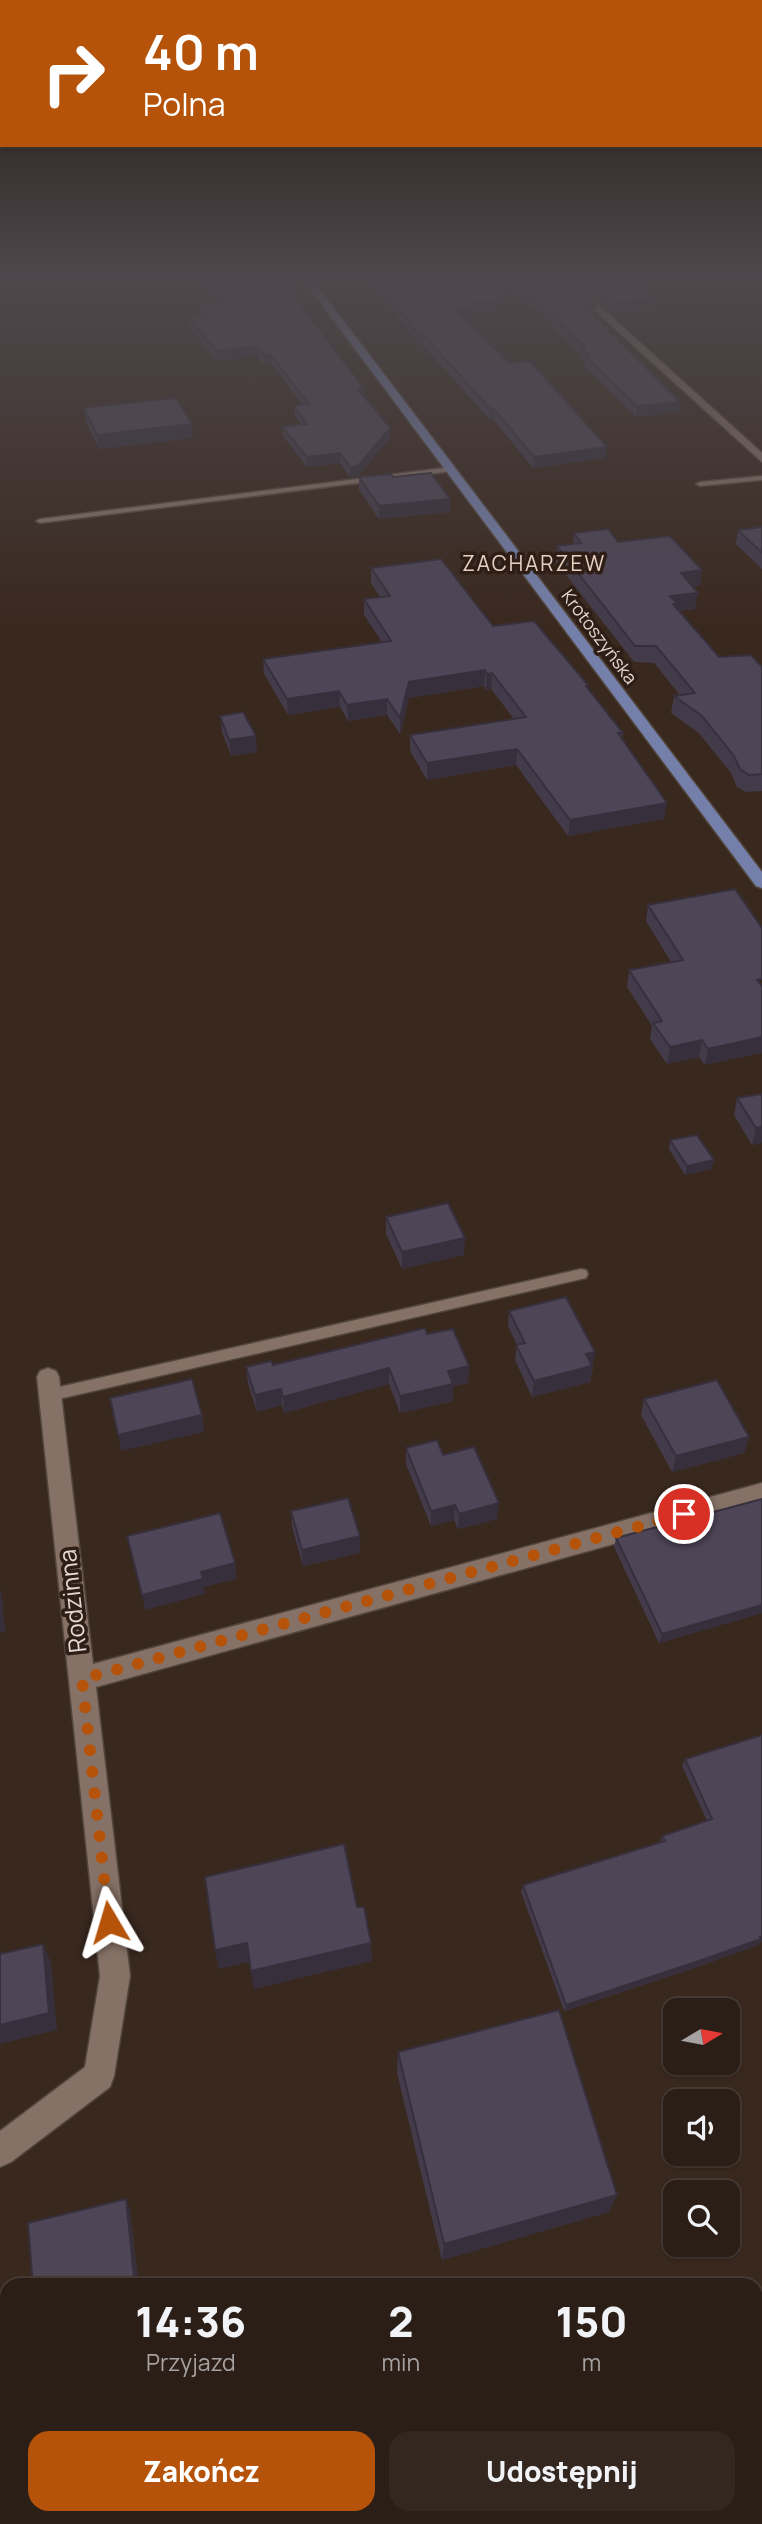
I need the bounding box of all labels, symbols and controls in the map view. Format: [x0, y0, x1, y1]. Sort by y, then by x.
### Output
text: 40 m [143, 18, 259, 85]
icon: right [28, 28, 119, 119]
text: Polna [143, 82, 225, 126]
district label: ZACHARZEW [462, 549, 606, 577]
street label: Krotoszyńska [556, 584, 643, 688]
pin [654, 1484, 714, 1544]
icon: arrive [665, 1495, 703, 1533]
street label: Rodzinna [50, 1548, 93, 1654]
position arrow [72, 1885, 146, 1959]
north arrow [663, 1998, 740, 2076]
map controls [663, 1998, 740, 2257]
button: sound [663, 2089, 740, 2166]
button: search [663, 2180, 740, 2257]
text: 14:36 [135, 2292, 246, 2350]
text: 2 [388, 2292, 414, 2350]
text: 150 [555, 2292, 628, 2350]
text: Przyjazd [146, 2346, 236, 2378]
text: min [382, 2346, 420, 2378]
text: m [582, 2346, 601, 2378]
button: Zakończ [28, 2431, 375, 2511]
button: Udostępnij [389, 2431, 735, 2511]

